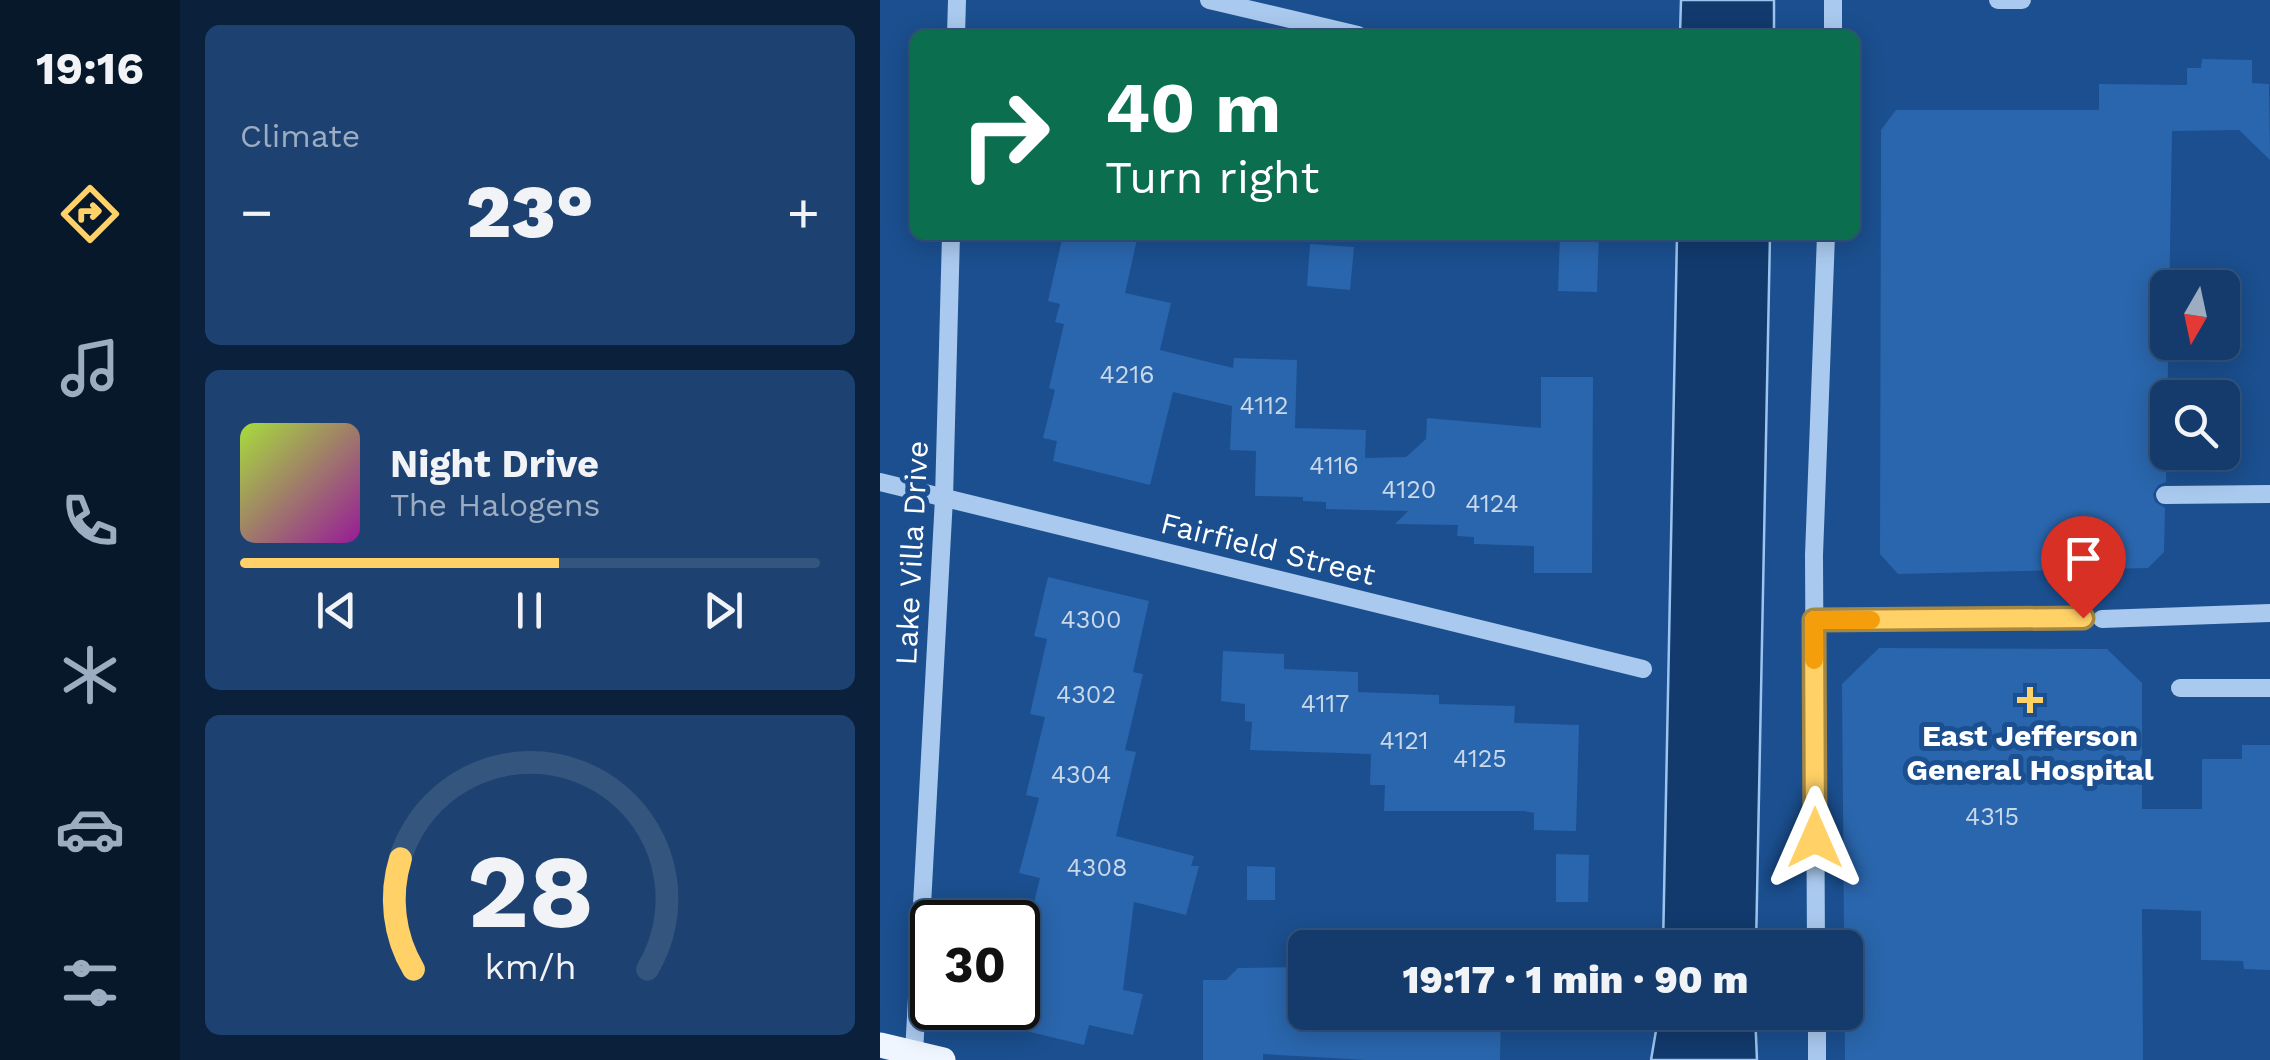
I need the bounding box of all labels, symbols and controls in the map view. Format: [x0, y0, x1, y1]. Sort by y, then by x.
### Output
text: 19:16 [36, 42, 144, 95]
text: 40 m [1105, 67, 1281, 149]
icon: right [940, 70, 1070, 200]
text: Climate [240, 117, 360, 155]
text: Turn right [1105, 151, 1319, 204]
text: 23° [466, 167, 594, 255]
icon: directions [55, 179, 125, 249]
text: − [240, 180, 273, 244]
text: + [787, 180, 820, 244]
north arrow [2150, 270, 2240, 360]
map controls [2150, 270, 2240, 470]
icon: music [55, 333, 125, 403]
house number: 4216 [1100, 360, 1154, 389]
button: search [2150, 380, 2240, 470]
house number: 4112 [1240, 391, 1288, 420]
street label: Lake Villa Drive [888, 440, 935, 666]
text: Night Drive [390, 442, 599, 486]
house number: 4116 [1309, 451, 1359, 480]
house number: 4120 [1382, 475, 1436, 504]
icon: phone [55, 486, 125, 556]
text: The Halogens [390, 486, 600, 524]
house number: 4124 [1465, 489, 1519, 518]
street label: Fairfield Street [1157, 505, 1379, 592]
pin [2041, 516, 2126, 619]
icon: arrive [2056, 531, 2111, 586]
icon: previous [309, 583, 364, 638]
icon: pause [502, 583, 557, 638]
icon: next [696, 583, 751, 638]
house number: 4300 [1061, 605, 1121, 634]
icon: climate [55, 640, 125, 710]
house number: 4302 [1056, 680, 1116, 709]
marker: East Jefferson General Hospital [2017, 687, 2043, 713]
house number: 4117 [1301, 689, 1349, 718]
place label: East Jefferson General Hospital [1906, 718, 2154, 787]
house number: 4121 [1380, 726, 1428, 755]
house number: 4125 [1453, 744, 1507, 773]
house number: 4304 [1051, 760, 1111, 789]
position arrow [1763, 786, 1867, 890]
icon: car [55, 794, 125, 864]
house number: 4315 [1965, 802, 2019, 831]
text: 28 [466, 830, 594, 952]
house number: 4308 [1067, 853, 1127, 882]
speed limit sign: 30 [910, 900, 1040, 1030]
text: km/h [484, 946, 576, 988]
icon: filters [55, 948, 125, 1018]
text: 19:17 · 1 min · 90 m [1403, 958, 1748, 1002]

